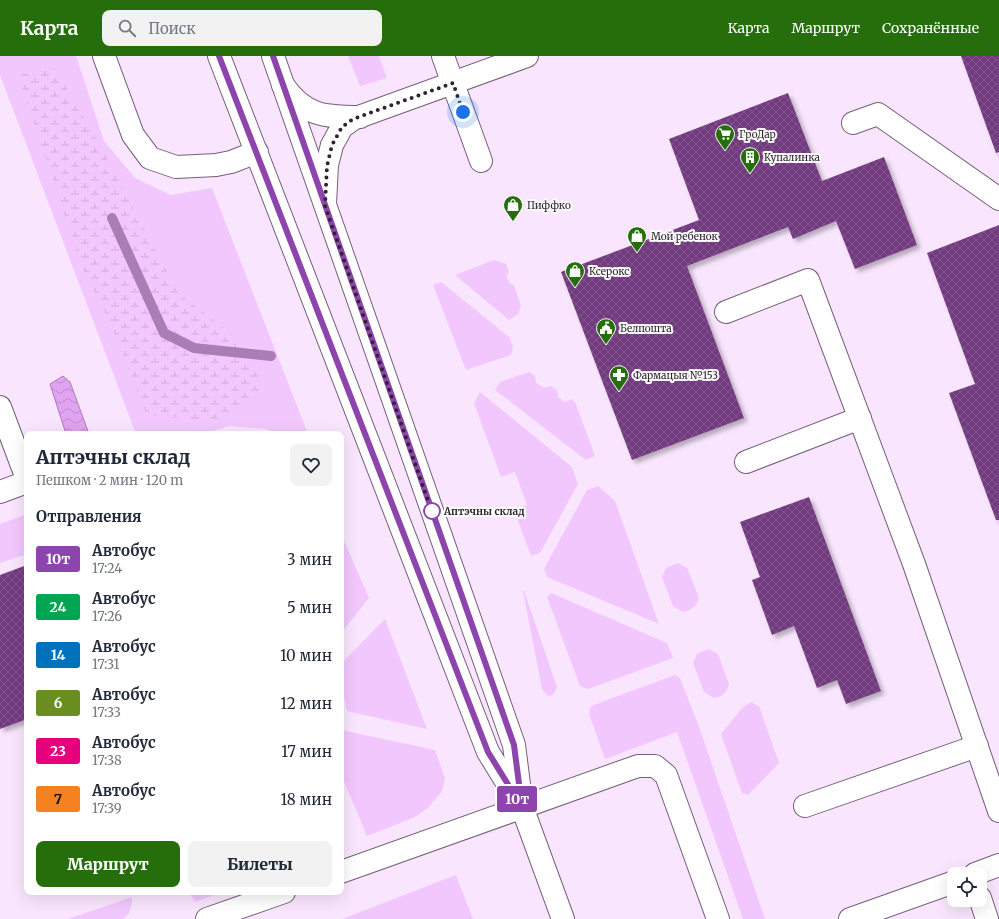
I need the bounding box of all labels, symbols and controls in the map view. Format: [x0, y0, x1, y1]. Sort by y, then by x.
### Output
search box [102, 10, 382, 46]
text: Карта [20, 16, 78, 40]
icon: search [116, 17, 138, 39]
text: Поиск [148, 19, 196, 38]
text: Карта [728, 19, 769, 37]
text: Маршрут [791, 19, 860, 37]
text: Сохранённые [882, 19, 979, 37]
your location [453, 102, 473, 122]
supermarket icon: ГроДар [714, 123, 736, 151]
place label: ГроДар [739, 128, 776, 141]
building icon: Купалинка [739, 146, 761, 174]
place label: Купалинка [764, 151, 820, 164]
shop icon: Пиффко [502, 194, 524, 222]
place label: Пиффко [527, 199, 571, 212]
shop icon: Мой ребенок [626, 225, 648, 253]
place label: Мой ребенок [651, 230, 718, 243]
shop icon: Ксерокс [564, 260, 586, 288]
place label: Ксерокс [589, 265, 629, 278]
public building icon: Белпошта [595, 317, 617, 345]
place label: Белпошта [620, 322, 672, 335]
pharmacy icon: Фармацыя №153 [608, 364, 630, 392]
place label: Фармацыя №153 [633, 369, 718, 382]
button: heart [290, 444, 332, 486]
text: Аптэчны склад [36, 445, 191, 469]
text: Пешком · 2 мин · 120 m [36, 472, 183, 489]
marker: Аптэчны склад [423, 502, 441, 520]
place label: Аптэчны склад [443, 505, 525, 518]
text: Отправления [36, 507, 142, 526]
text: Автобус [92, 541, 156, 560]
text: 10т [46, 550, 70, 568]
text: 3 мин [287, 550, 332, 569]
text: 17:24 [92, 560, 122, 577]
text: Автобус [92, 589, 156, 608]
text: 24 [50, 598, 66, 616]
text: 5 мин [287, 598, 332, 617]
text: 17:26 [92, 608, 122, 625]
text: Автобус [92, 637, 156, 656]
text: 14 [51, 646, 65, 664]
text: 10 мин [280, 646, 332, 665]
text: 17:31 [92, 656, 119, 673]
text: Автобус [92, 685, 156, 704]
text: 6 [54, 694, 62, 712]
text: 12 мин [280, 694, 332, 713]
text: 17:33 [92, 704, 121, 721]
text: Автобус [92, 733, 156, 752]
text: 23 [50, 742, 66, 760]
text: 17 мин [281, 742, 332, 761]
text: 17:38 [92, 752, 122, 769]
text: Автобус [92, 781, 156, 800]
line badge: 10т [494, 786, 540, 812]
text: 7 [54, 790, 62, 808]
text: 18 мин [280, 790, 332, 809]
text: 10т [505, 790, 529, 808]
text: 17:39 [92, 800, 122, 817]
button: Маршрут [36, 841, 180, 887]
button: Билеты [188, 841, 332, 887]
map controls [947, 867, 987, 907]
button: locate [947, 867, 987, 907]

